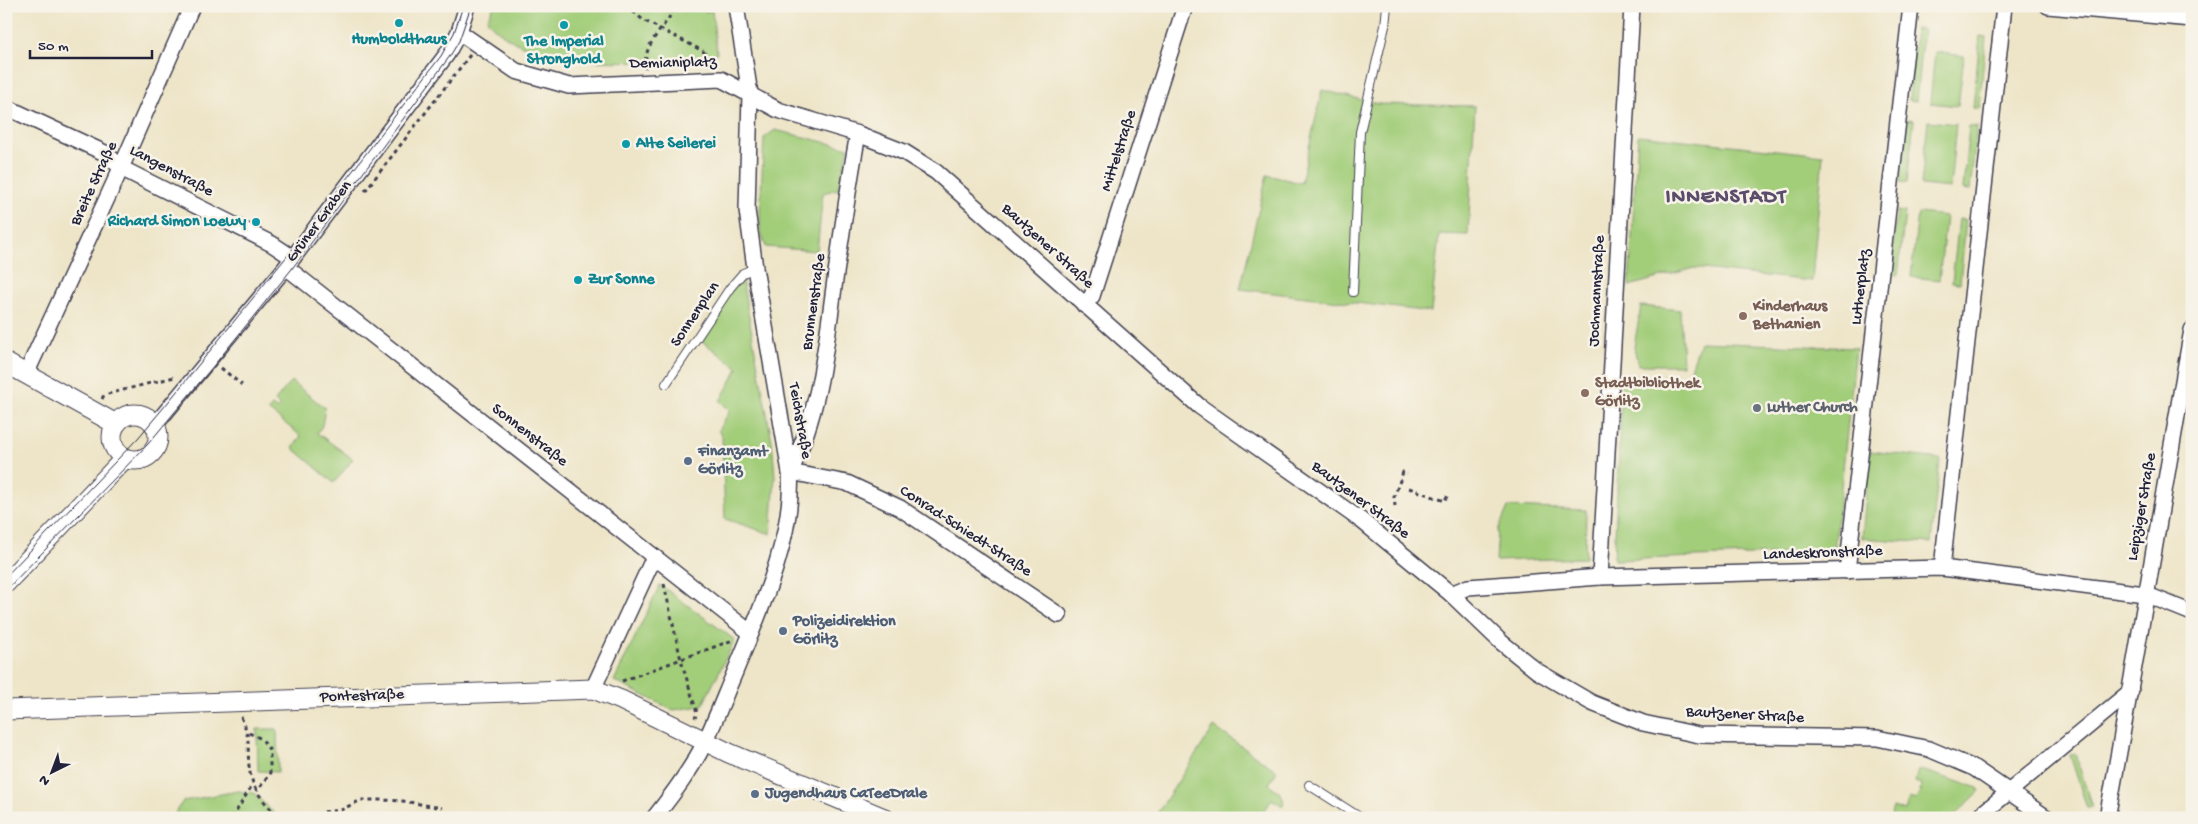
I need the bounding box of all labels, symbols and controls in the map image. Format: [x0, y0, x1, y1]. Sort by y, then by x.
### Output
marker: Humboldthaus [393, 17, 405, 29]
marker: The Imperial Stronghold [558, 19, 570, 31]
scale bar [30, 28, 152, 60]
place label: Humboldthaus [351, 31, 448, 50]
place label: The Imperial Stronghold [522, 33, 604, 70]
text: 50 m [38, 38, 69, 56]
street label: Demianiplatz [628, 54, 718, 74]
street label: Mittelstraße [1098, 107, 1142, 194]
place label: Alte Seilerei [635, 135, 716, 154]
street label: Breite Straße [67, 138, 123, 230]
marker: Alte Seilerei [620, 138, 632, 150]
street label: Langenstraße [126, 142, 217, 202]
street label: Grüner Graben [283, 177, 357, 267]
district label: INNENSTADT [1665, 186, 1788, 211]
street label: Bautzener Straße [996, 200, 1098, 294]
place label: Richard Simon Loewy [107, 213, 246, 232]
marker: Richard Simon Loewy [250, 216, 262, 228]
street label: Jochmannstraße [1586, 234, 1610, 347]
street label: Lutherplatz [1848, 247, 1876, 326]
street label: Brunnenstraße [799, 252, 831, 353]
place label: Zur Sonne [588, 271, 655, 290]
marker: Zur Sonne [572, 274, 584, 286]
street label: Sonnenplan [667, 278, 725, 351]
place label: Kinderhaus Bethanien [1752, 298, 1828, 335]
marker: Kinderhaus Bethanien [1737, 310, 1749, 322]
place label: Stadtbibliothek Görlitz [1595, 375, 1702, 412]
street label: Teichstraße [783, 381, 815, 461]
marker: Stadtbibliothek Görlitz [1579, 387, 1591, 399]
place label: Luther Church [1767, 399, 1858, 418]
street label: Sonnenstraße [487, 400, 572, 472]
marker: Luther Church [1751, 402, 1763, 414]
place label: Finanzamt Görlitz [697, 443, 769, 480]
street label: Leipziger Straße [2124, 451, 2162, 562]
marker: Finanzamt Görlitz [682, 455, 694, 467]
street label: Bautzener Straße [1306, 457, 1414, 545]
street label: Conrad-Schiedt-Straße [895, 482, 1035, 582]
street label: Landeskronstraße [1763, 542, 1884, 566]
place label: Polizeidirektion Görlitz [792, 613, 896, 650]
marker: Polizeidirektion Görlitz [777, 625, 789, 637]
street label: Pontestraße [318, 686, 405, 708]
street label: Bautzener Straße [1684, 703, 1805, 729]
north arrow [28, 746, 78, 796]
text: N [36, 770, 54, 789]
place label: Jugendhaus CaTeeDrale [764, 785, 928, 804]
marker: Jugendhaus CaTeeDrale [749, 788, 761, 800]

